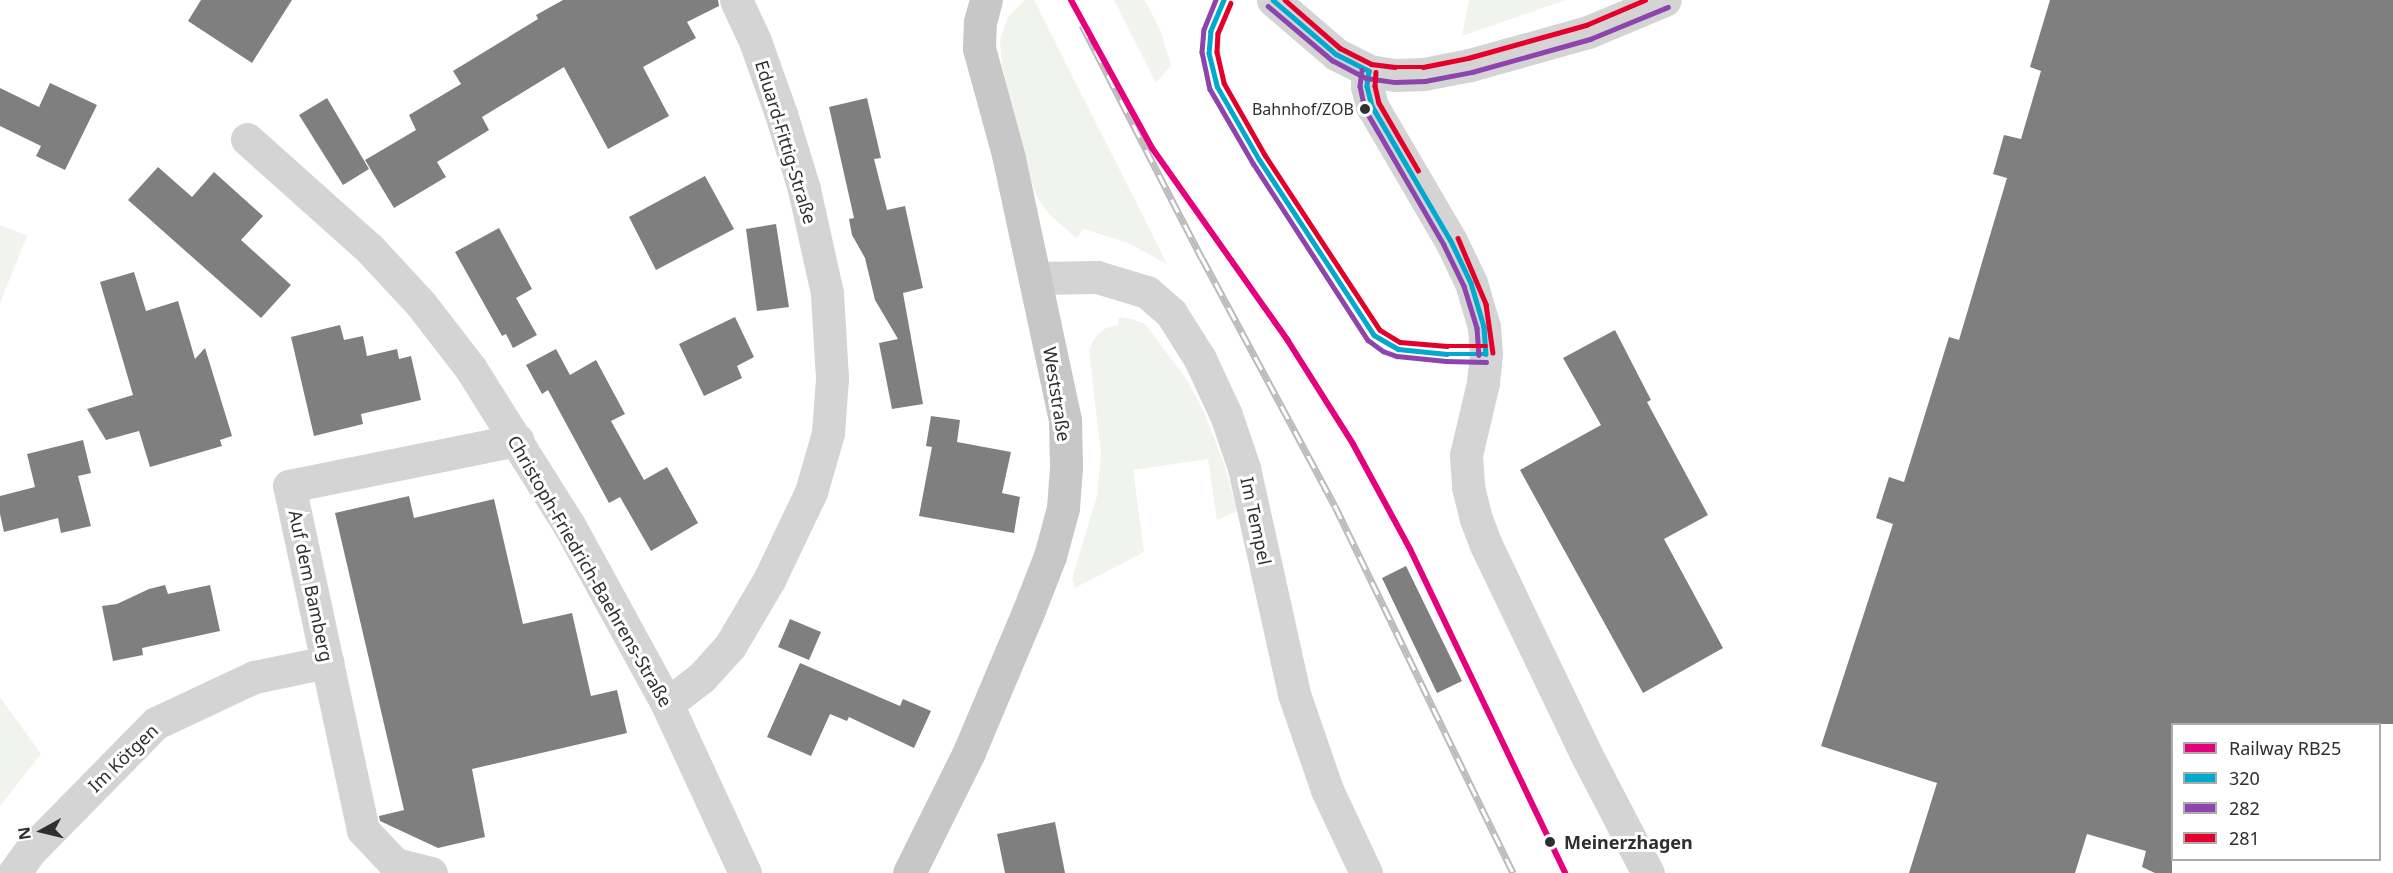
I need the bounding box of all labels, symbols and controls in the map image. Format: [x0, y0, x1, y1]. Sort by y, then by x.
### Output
street label: Eduard-Fittig-Straße [751, 58, 821, 226]
place label: Bahnhof/ZOB [1252, 99, 1354, 119]
marker: Bahnhof/ZOB [1359, 103, 1371, 115]
street label: Weststraße [1039, 345, 1075, 443]
street label: Christoph-Friedrich-Baehrens-Straße [503, 431, 677, 711]
street label: Im Tempel [1236, 475, 1276, 567]
street label: Auf dem Bamberg [284, 508, 338, 664]
street label: Im Kötgen [84, 719, 162, 797]
legend [2171, 723, 2381, 861]
text: Railway RB25 [2229, 736, 2341, 760]
text: 320 [2229, 766, 2260, 790]
text: 282 [2229, 796, 2260, 820]
north arrow [12, 801, 72, 861]
text: N [12, 826, 36, 841]
text: 281 [2229, 826, 2260, 850]
place label: Meinerzhagen [1564, 831, 1693, 853]
marker: Meinerzhagen [1541, 833, 1559, 851]

